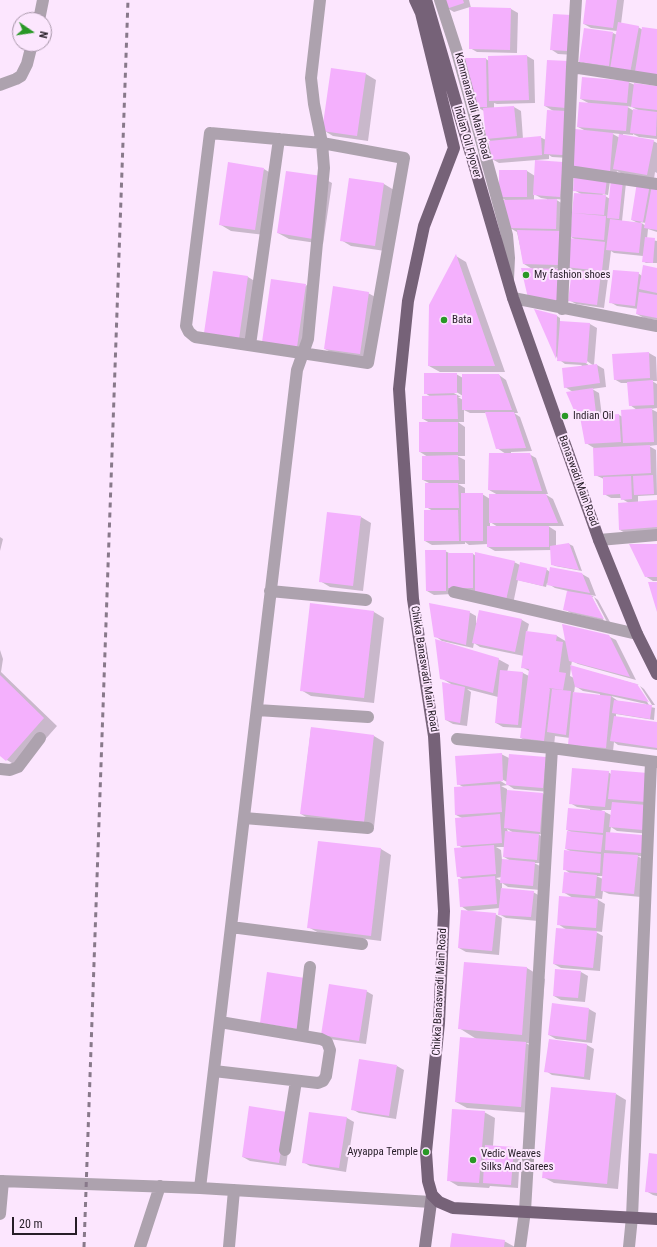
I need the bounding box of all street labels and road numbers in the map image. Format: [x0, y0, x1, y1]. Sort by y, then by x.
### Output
street label: Kammanahalli Main Road [451, 51, 493, 161]
street label: Indian Oil Flyover [450, 104, 484, 180]
street label: Banaswadi Main Road [555, 434, 601, 528]
street label: Chikka Banaswadi Main Road [407, 605, 441, 733]
street label: Chikka Banaswadi Main Road [430, 928, 450, 1056]

